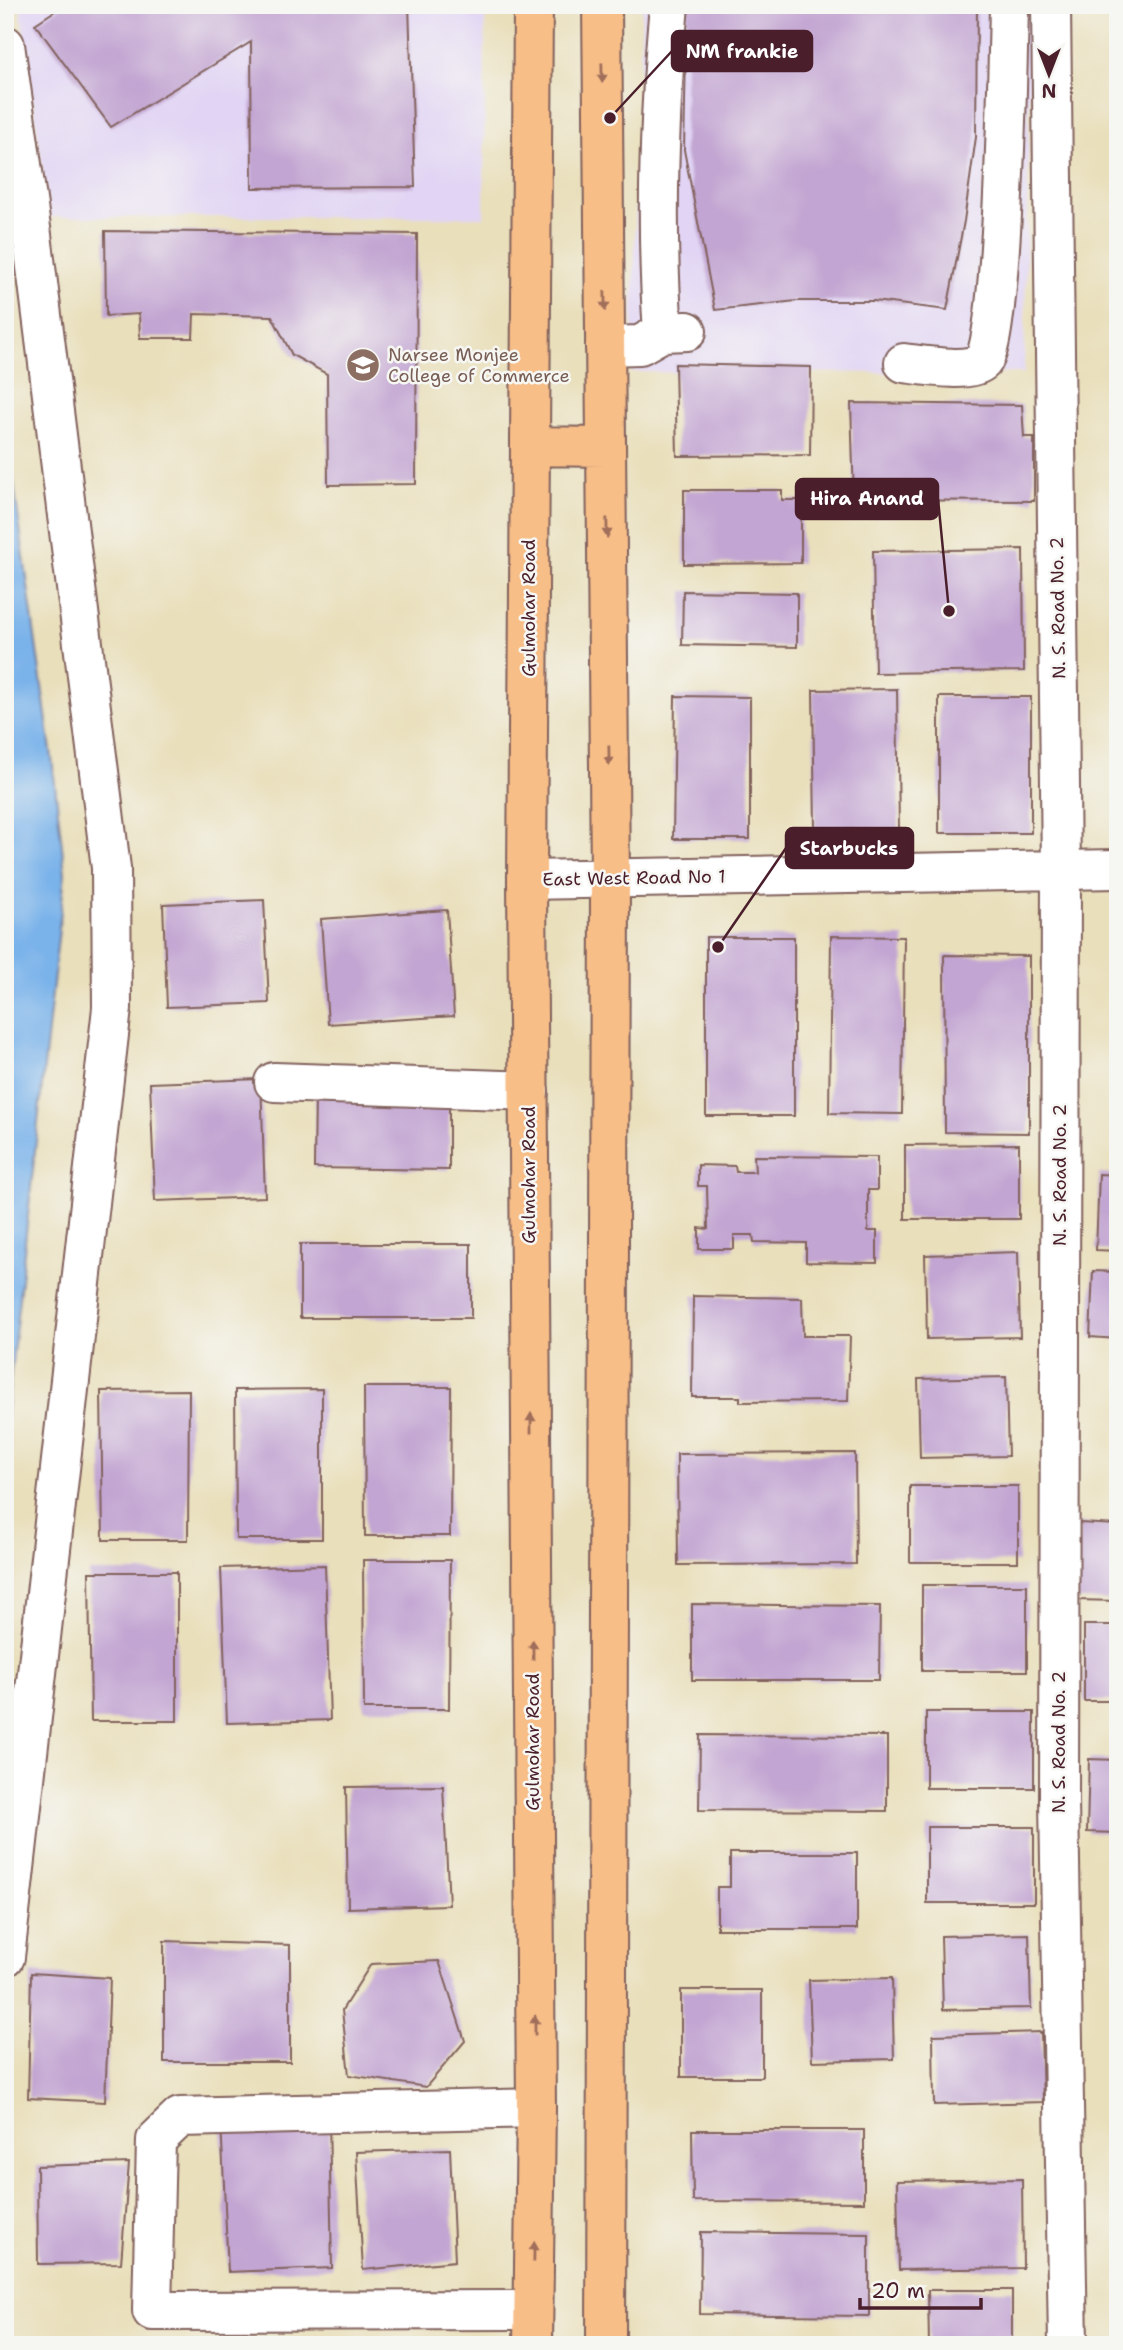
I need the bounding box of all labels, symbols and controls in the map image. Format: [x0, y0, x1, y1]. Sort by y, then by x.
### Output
callout: NM frankie [672, 31, 812, 71]
north arrow [1014, 38, 1084, 108]
text: NM frankie [686, 39, 798, 64]
one-way arrow [596, 63, 608, 85]
text: N [1041, 78, 1057, 103]
one-way arrow [599, 290, 611, 312]
place label: Narsee Monjee College of Commerce [388, 343, 570, 388]
school or university icon: Narsee Monjee College of Commerce [344, 346, 382, 384]
callout: Hira Anand [796, 479, 938, 519]
text: Hira Anand [810, 486, 924, 511]
one-way arrow [601, 518, 613, 540]
street label: N. S. Road No. 2 [1045, 537, 1071, 679]
street label: Gulmohar Road [517, 539, 541, 677]
one-way arrow [603, 745, 615, 767]
callout: Starbucks [786, 828, 913, 868]
text: Starbucks [800, 836, 898, 861]
street label: East West Road No 1 [542, 864, 726, 892]
street label: N. S. Road No. 2 [1048, 1104, 1072, 1246]
street label: Gulmohar Road [517, 1106, 541, 1244]
one-way arrow [525, 1411, 537, 1433]
one-way arrow [527, 1639, 539, 1661]
street label: N. S. Road No. 2 [1047, 1671, 1071, 1813]
street label: Gulmohar Road [521, 1673, 545, 1811]
one-way arrow [529, 2013, 541, 2035]
one-way arrow [528, 2241, 540, 2263]
scale bar [860, 2266, 981, 2310]
text: 20 m [871, 2277, 925, 2305]

